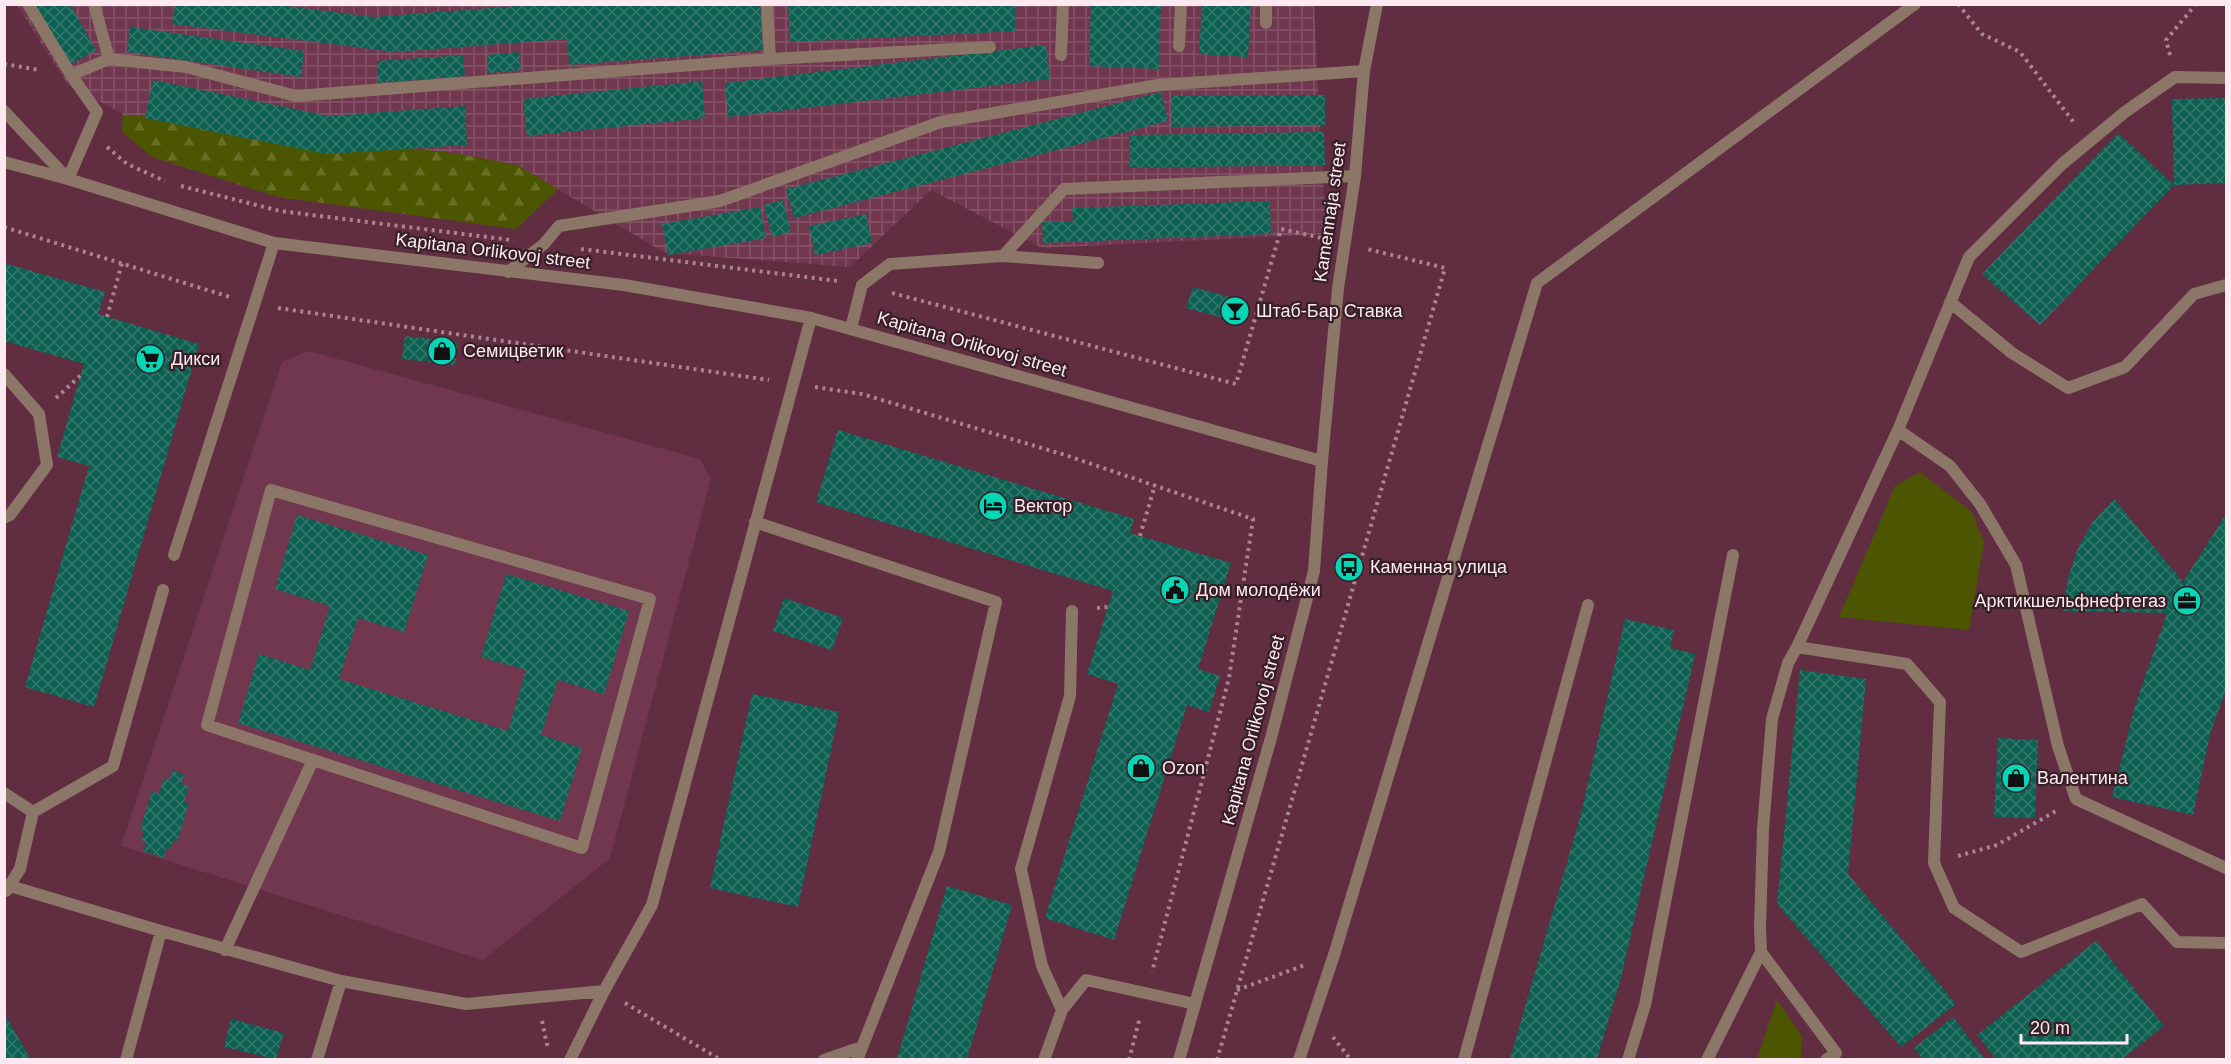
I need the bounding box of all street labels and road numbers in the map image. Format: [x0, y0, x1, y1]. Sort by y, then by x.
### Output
street label: Kamennaja street [1310, 141, 1350, 283]
street label: Kapitana Orlikovoj street [394, 229, 592, 273]
street label: Kapitana Orlikovoj street [875, 307, 1069, 381]
street label: Kapitana Orlikovoj street [1218, 633, 1288, 827]

